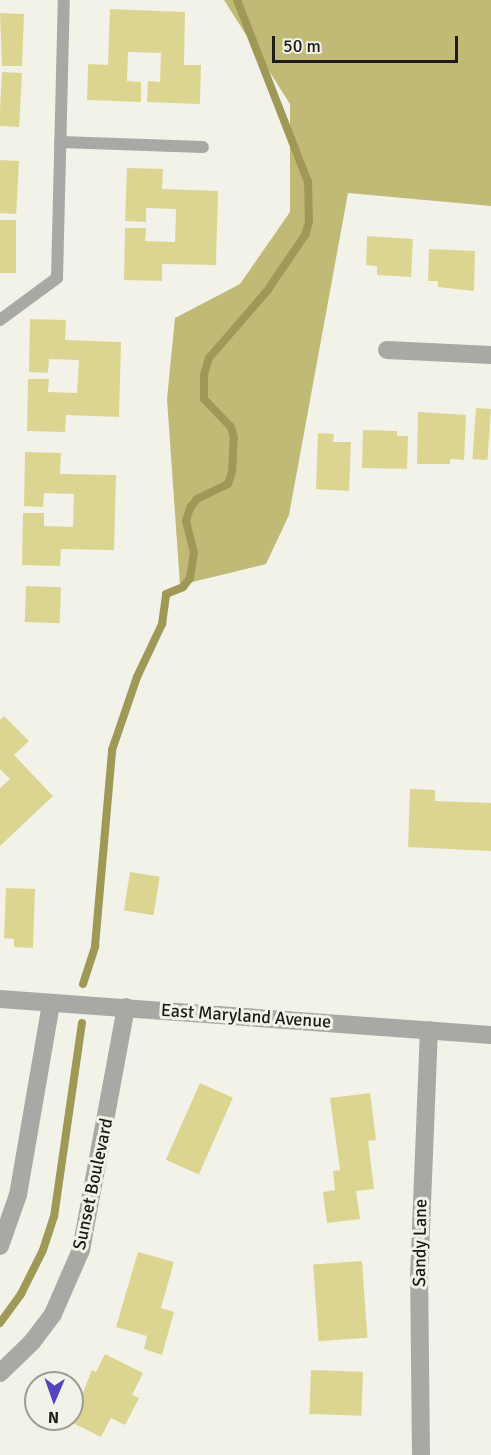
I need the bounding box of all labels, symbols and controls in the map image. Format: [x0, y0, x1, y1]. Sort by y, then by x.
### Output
scale bar [275, 24, 461, 62]
text: 50 m [283, 35, 321, 57]
street label: East Maryland Avenue [160, 999, 332, 1033]
street label: Sunset Boulevard [68, 1116, 118, 1252]
street label: Sandy Lane [408, 1199, 432, 1287]
north arrow [24, 1371, 84, 1431]
text: N [48, 1407, 59, 1427]

